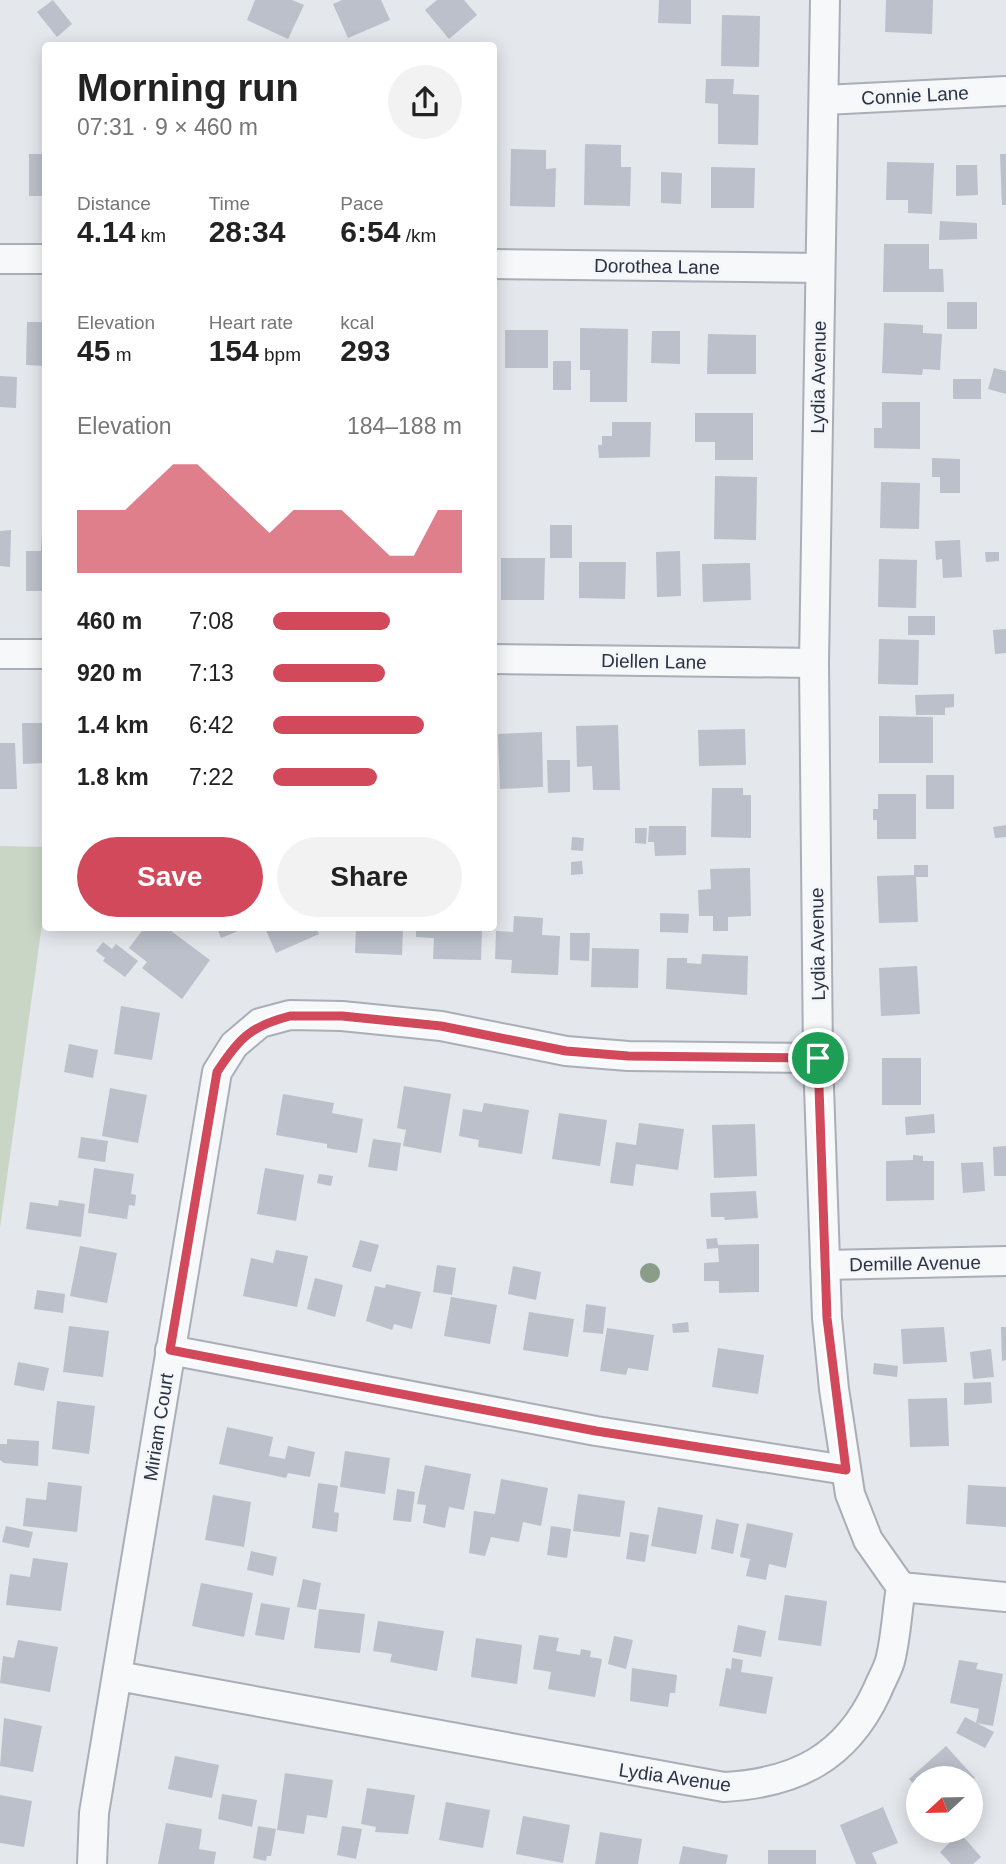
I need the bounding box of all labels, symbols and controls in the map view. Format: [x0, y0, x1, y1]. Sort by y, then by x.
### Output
button: share [388, 65, 462, 139]
text: Morning run [77, 67, 299, 109]
street label: Connie Lane [861, 82, 969, 109]
text: 07:31 · 9 × 460 m [77, 114, 258, 140]
text: Distance [77, 193, 151, 214]
text: Time [209, 193, 250, 214]
text: Pace [340, 193, 384, 214]
text: 4.14 [77, 215, 135, 248]
text: 28:34 [209, 215, 285, 248]
text: 6:54 [340, 215, 400, 248]
text: km [135, 225, 166, 246]
text: /km [400, 225, 436, 246]
street label: Dorothea Lane [594, 255, 720, 278]
text: Elevation [77, 312, 155, 333]
text: Heart rate [209, 312, 293, 333]
text: kcal [340, 312, 374, 333]
street label: Lydia Avenue [807, 320, 830, 434]
text: 45 [77, 334, 110, 367]
text: 154 [209, 334, 259, 367]
text: 293 [340, 334, 390, 367]
text: m [110, 344, 131, 365]
text: bpm [259, 344, 301, 365]
text: Elevation [77, 413, 172, 439]
text: 184–188 m [347, 413, 462, 439]
text: 460 m [77, 608, 142, 634]
text: 7:08 [189, 608, 234, 634]
street label: Diellen Lane [601, 650, 707, 673]
text: 920 m [77, 660, 142, 686]
text: 7:13 [189, 660, 234, 686]
text: 1.4 km [77, 712, 149, 738]
text: 6:42 [189, 712, 234, 738]
text: 1.8 km [77, 764, 149, 790]
text: 7:22 [189, 764, 234, 790]
button: Save [77, 837, 263, 917]
button: Share [277, 837, 462, 917]
street label: Lydia Avenue [806, 887, 829, 1001]
pin [788, 1028, 848, 1088]
icon: arrive [799, 1039, 837, 1077]
street label: Demille Avenue [849, 1252, 981, 1275]
street label: Miriam Court [140, 1371, 177, 1482]
street label: Lydia Avenue [617, 1759, 732, 1796]
north arrow [906, 1766, 984, 1843]
map controls [906, 1766, 983, 1843]

